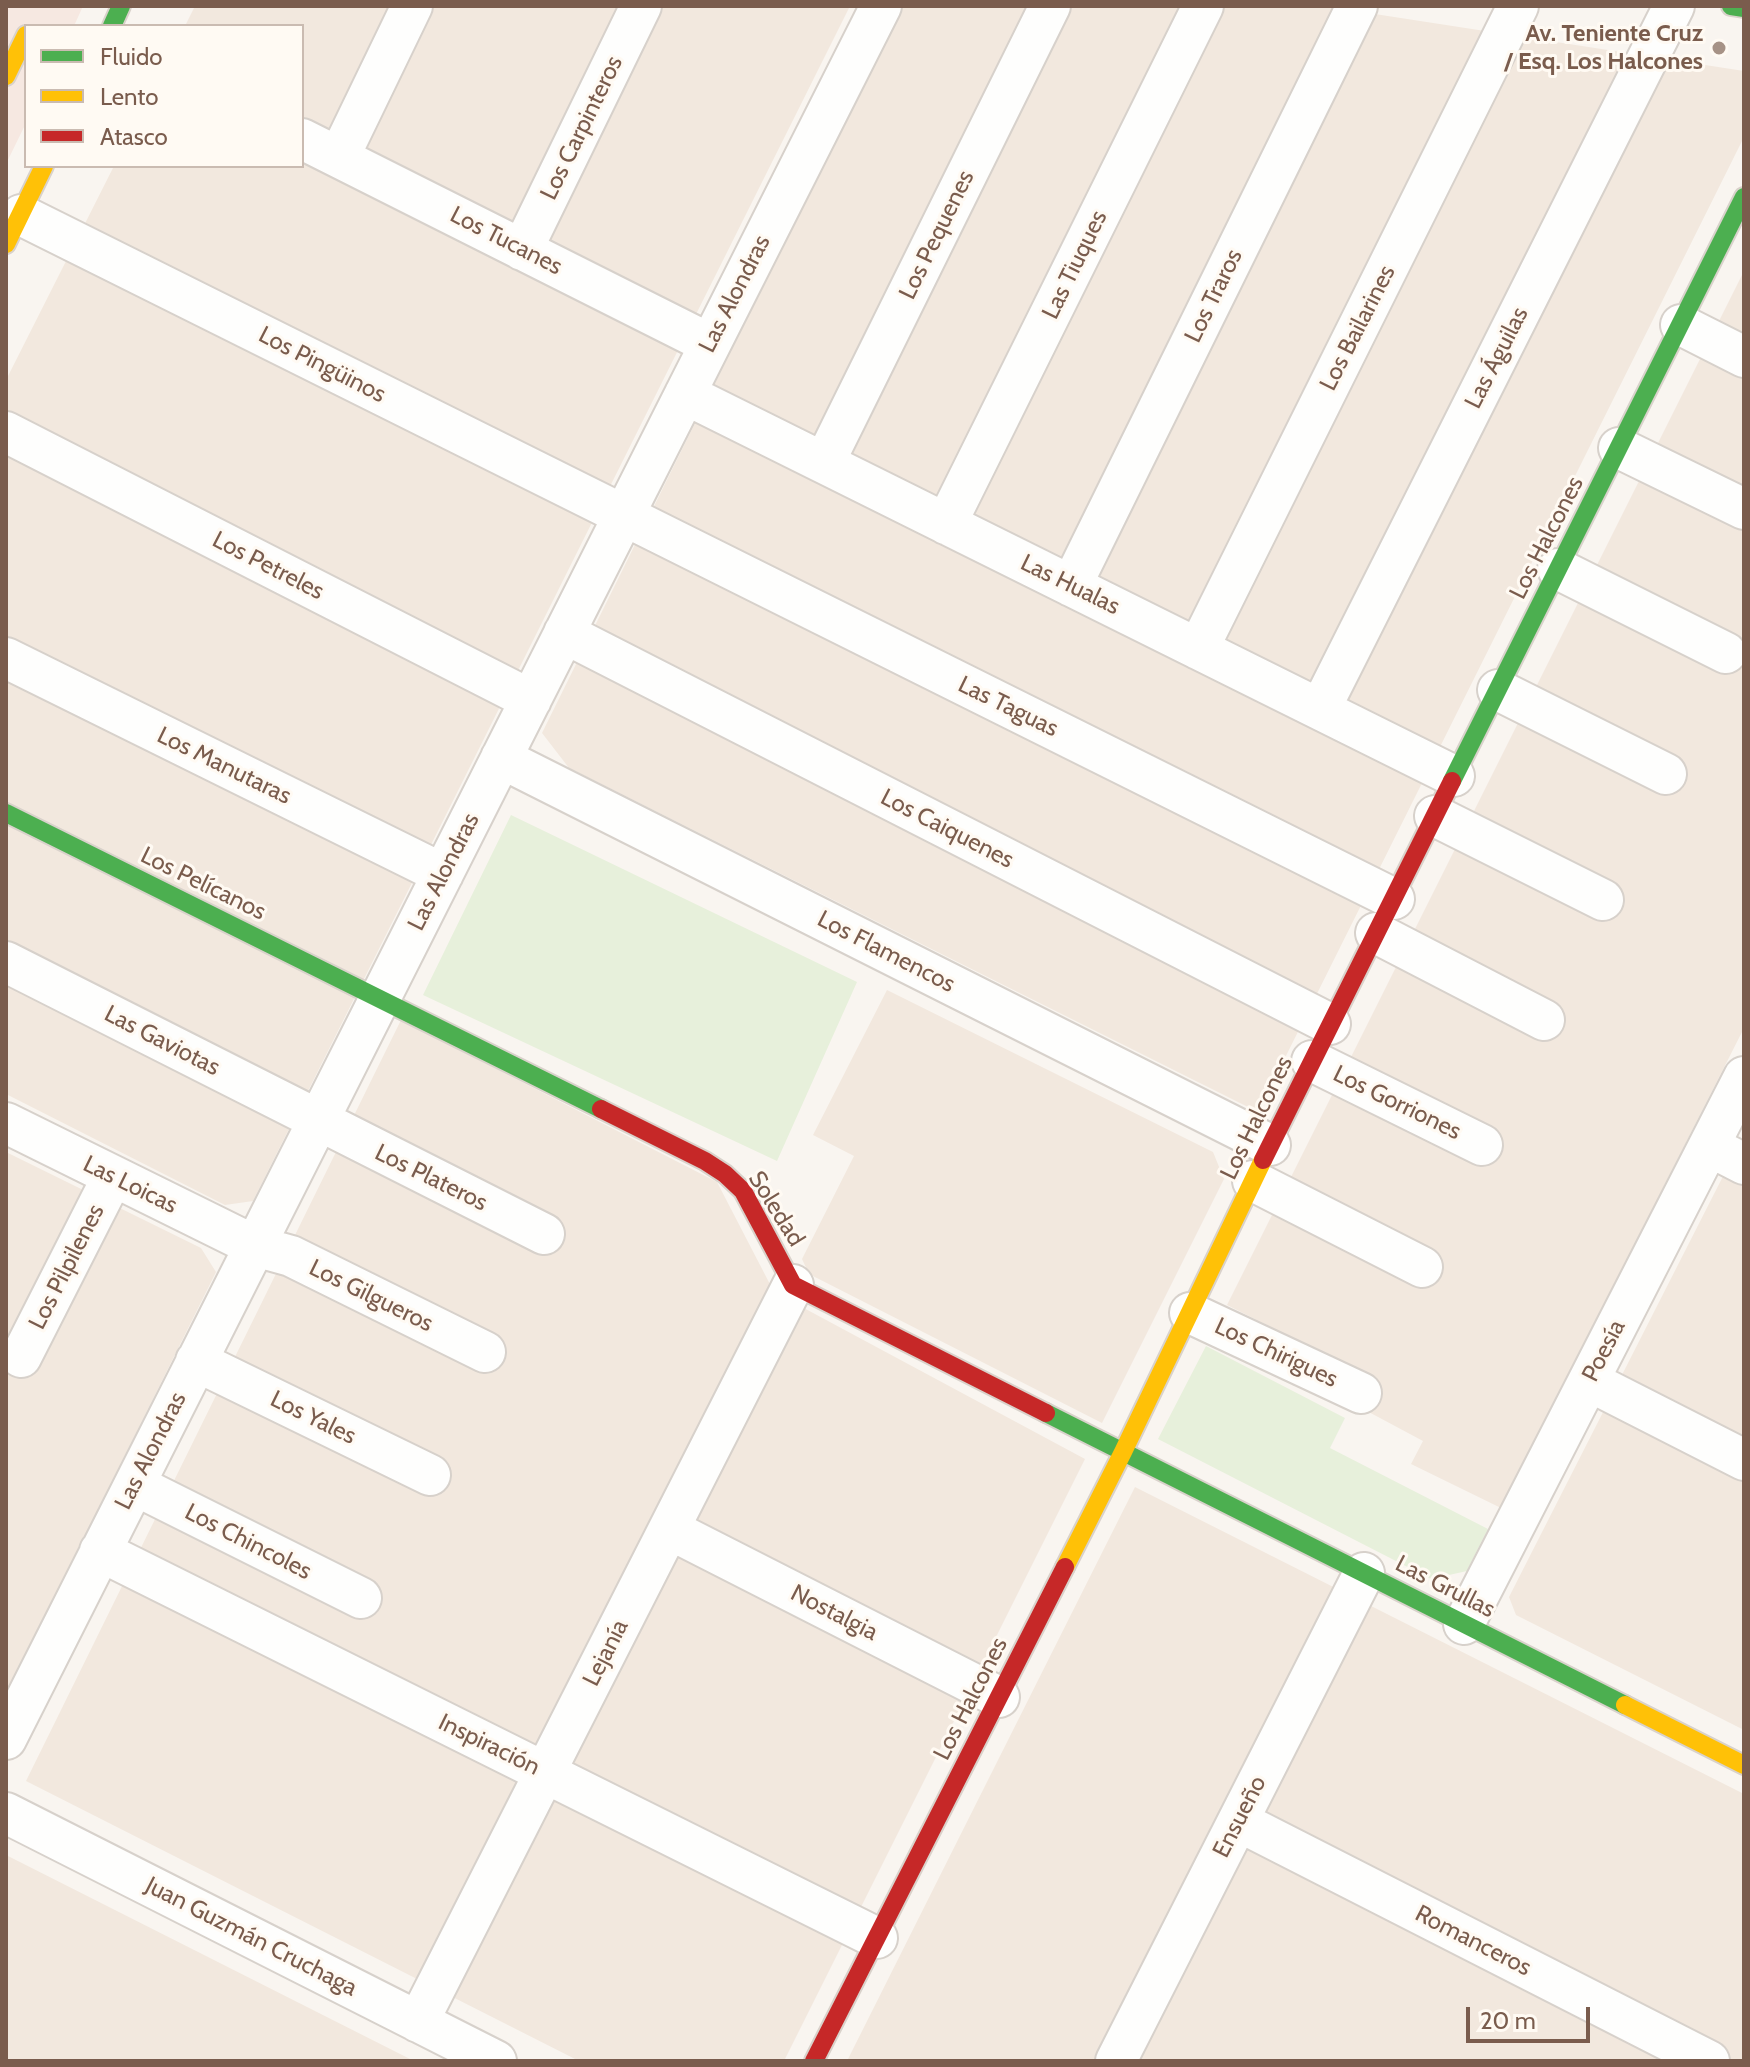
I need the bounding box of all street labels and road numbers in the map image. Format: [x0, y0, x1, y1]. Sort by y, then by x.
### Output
street label: Los Carpinteros [535, 51, 629, 205]
street label: Los Pequenes [893, 166, 981, 304]
street label: Los Tucanes [445, 201, 567, 281]
street label: Las Tiuques [1036, 206, 1114, 324]
street label: Las Alondras [693, 231, 777, 357]
street label: Los Traros [1179, 245, 1249, 347]
street label: Los Bailarines [1314, 261, 1402, 395]
street label: Las Águilas [1459, 302, 1535, 414]
street label: Los Pingüinos [254, 321, 390, 409]
street label: Los Halcones [1504, 472, 1590, 604]
street label: Los Petreles [207, 526, 329, 606]
street label: Las Hualas [1016, 549, 1124, 621]
street label: Las Taguas [953, 670, 1063, 744]
street label: Los Manutaras [152, 721, 296, 811]
street label: Los Caiquenes [876, 783, 1018, 875]
street label: Las Alondras [402, 809, 486, 935]
street label: Los Pelícanos [136, 841, 270, 927]
street label: Los Flamencos [812, 905, 960, 999]
street label: Las Gaviotas [100, 1000, 224, 1082]
street label: Los Halcones [1215, 1052, 1299, 1184]
street label: Los Gorriones [1328, 1060, 1466, 1146]
street label: Los Plateros [370, 1138, 492, 1218]
street label: Las Loicas [78, 1150, 182, 1220]
street label: Soledad [742, 1166, 810, 1252]
street label: Los Pilpilenes [23, 1200, 111, 1334]
street label: Los Gilgueros [304, 1254, 438, 1338]
street label: Los Chirigues [1210, 1312, 1342, 1394]
street label: Poesía [1576, 1315, 1632, 1387]
street label: Los Yales [266, 1385, 360, 1451]
street label: Las Alondras [109, 1388, 193, 1514]
street label: Los Chincoles [180, 1498, 316, 1586]
street label: Las Grullas [1390, 1550, 1500, 1624]
street label: Nostalgia [786, 1579, 882, 1647]
street label: Lejanía [577, 1615, 635, 1691]
street label: Los Halcones [928, 1633, 1014, 1765]
street label: Inspiración [434, 1708, 544, 1782]
street label: Ensueño [1207, 1771, 1273, 1863]
street label: Juan Guzmán Cruchaga [140, 1871, 362, 2003]
street label: Romanceros [1410, 1899, 1536, 1983]

